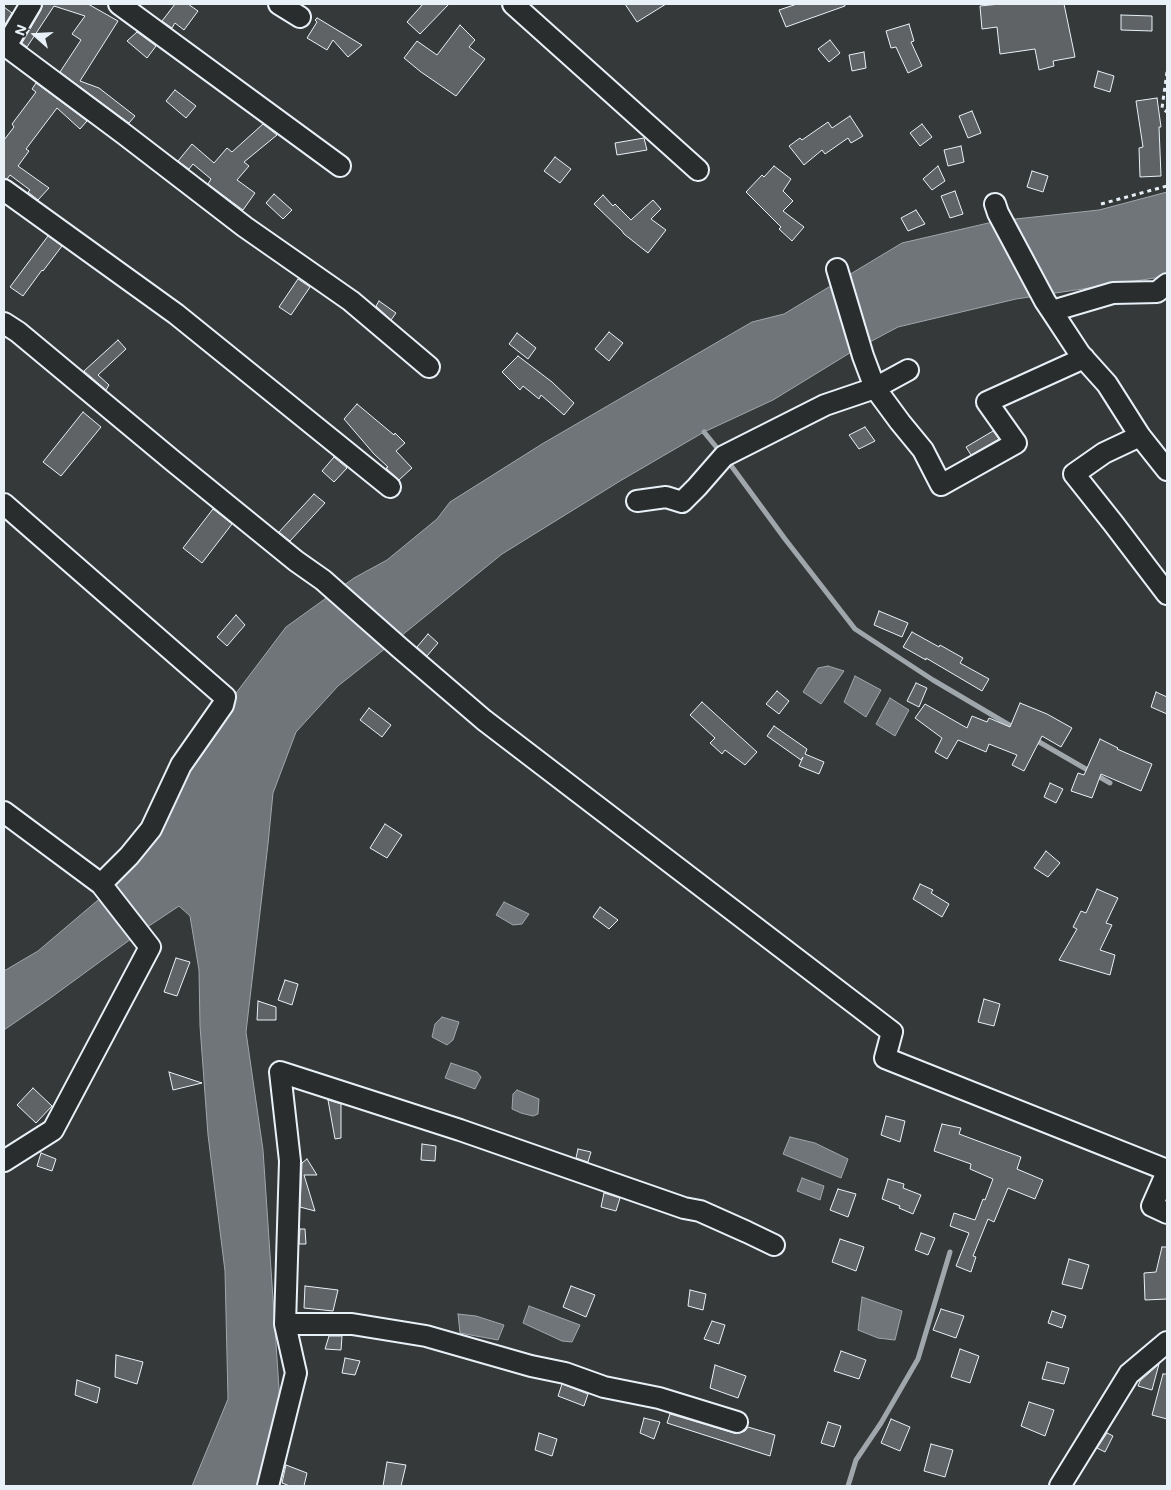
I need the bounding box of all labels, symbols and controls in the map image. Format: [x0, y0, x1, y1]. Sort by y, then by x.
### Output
north arrow [10, 10, 60, 60]
text: N [10, 22, 31, 38]

